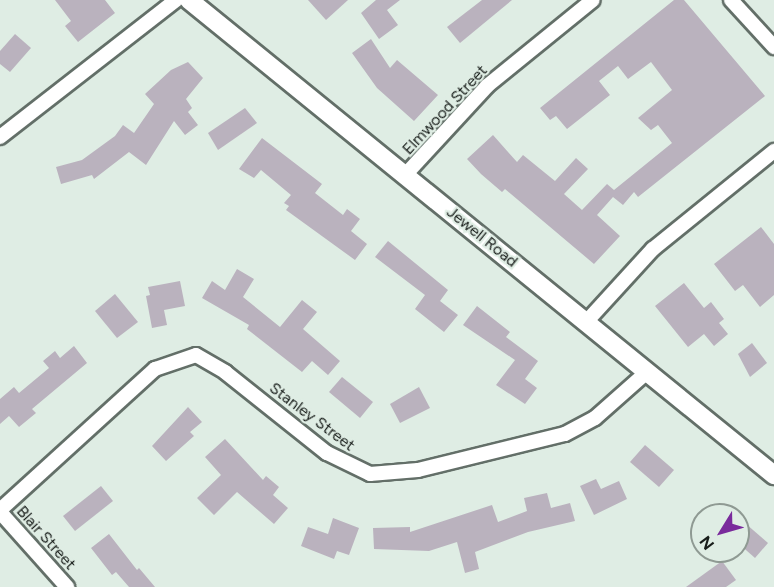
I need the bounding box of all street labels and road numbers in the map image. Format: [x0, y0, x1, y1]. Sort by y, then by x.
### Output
street label: Elmwood Street [399, 61, 491, 159]
street label: Jewell Road [443, 203, 521, 271]
street label: Stanley Street [265, 379, 359, 455]
street label: Blair Street [12, 502, 80, 574]

